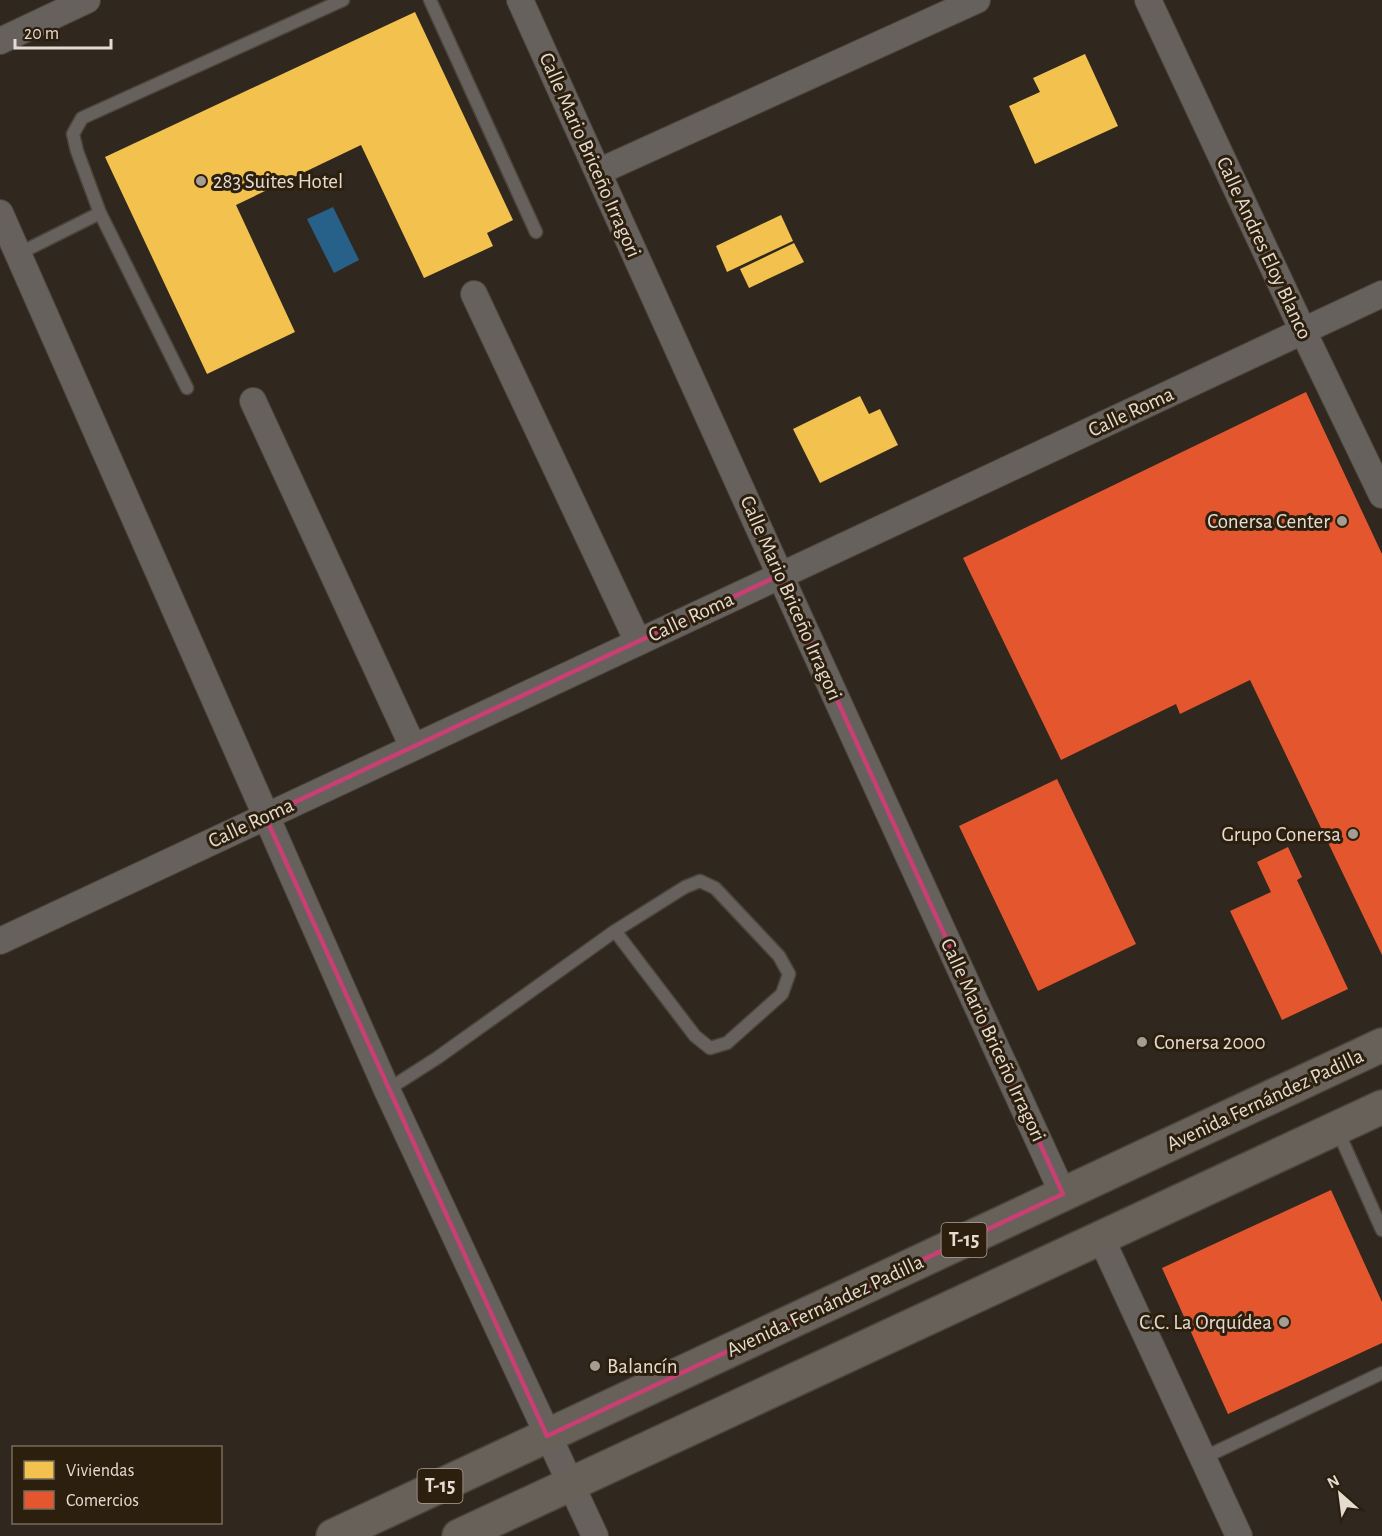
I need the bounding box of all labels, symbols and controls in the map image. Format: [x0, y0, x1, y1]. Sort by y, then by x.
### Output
scale bar [15, 12, 111, 50]
text: 20 m [24, 25, 59, 43]
street label: Calle Mario Briceño Irragori [535, 49, 645, 261]
street label: Calle Andres Eloy Blanco [1213, 154, 1315, 342]
place label: 283 Suites Hotel [213, 171, 343, 192]
marker: 283 Suites Hotel [194, 174, 208, 188]
street label: Calle Roma [1085, 383, 1177, 441]
street label: Calle Mario Briceño Irragori [736, 492, 846, 704]
place label: Conersa Center [1207, 511, 1330, 532]
marker: Conersa Center [1335, 514, 1349, 528]
street label: Calle Roma [645, 588, 737, 646]
street label: Calle Roma [205, 794, 297, 852]
place label: Grupo Conersa [1221, 824, 1341, 845]
marker: Grupo Conersa [1346, 827, 1360, 841]
street label: Calle Mario Briceño Irragori [937, 935, 1049, 1145]
place label: Conersa 2000 [1154, 1032, 1266, 1053]
marker: Conersa 2000 [1135, 1035, 1149, 1049]
street label: Avenida Fernández Padilla [1163, 1045, 1367, 1155]
road number: T-15 [942, 1223, 986, 1257]
street label: Avenida Fernández Padilla [723, 1251, 927, 1361]
place label: C.C. La Orquídea [1139, 1312, 1272, 1333]
marker: C.C. La Orquídea [1277, 1315, 1291, 1329]
place label: Balancín [607, 1356, 678, 1377]
marker: Balancín [588, 1359, 602, 1373]
legend [12, 1446, 222, 1524]
text: Viviendas [66, 1462, 134, 1480]
north arrow [1310, 1464, 1370, 1524]
road number: T-15 [418, 1469, 462, 1503]
text: N [1325, 1472, 1342, 1491]
text: Comercios [66, 1492, 139, 1510]

